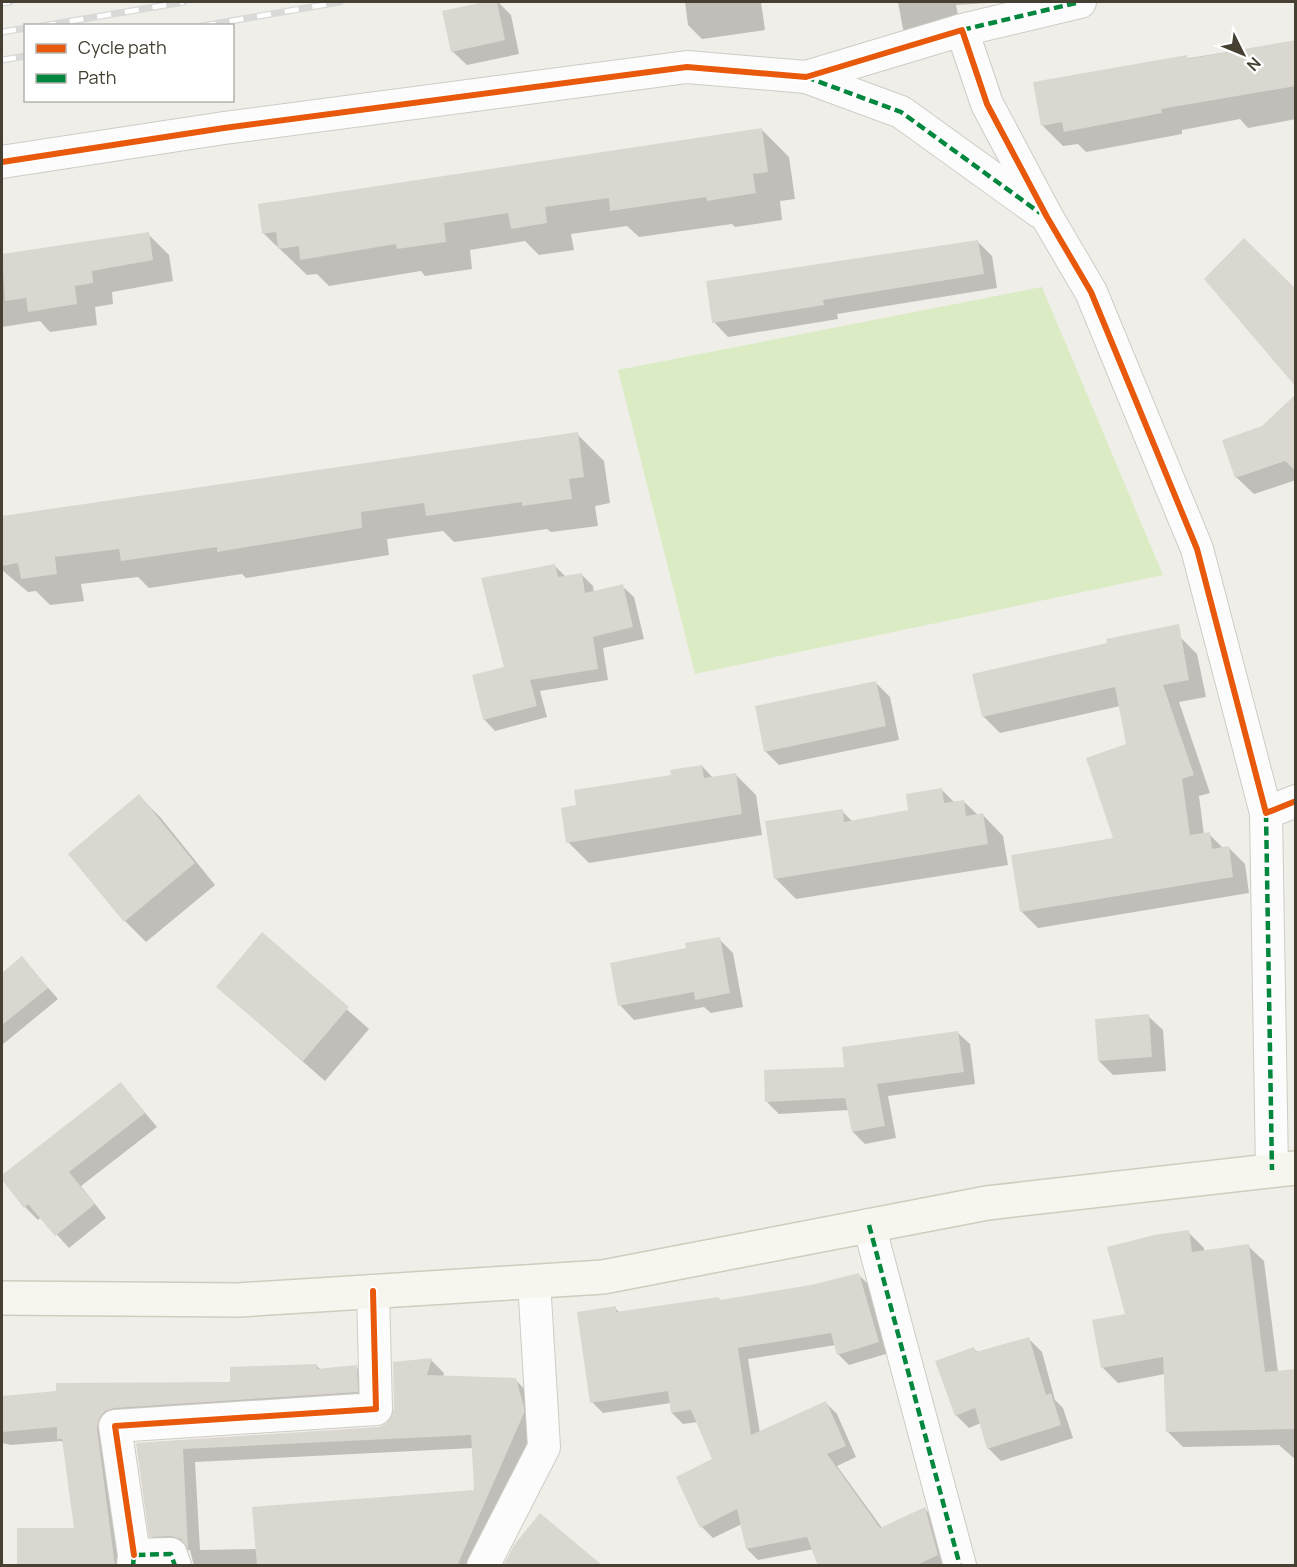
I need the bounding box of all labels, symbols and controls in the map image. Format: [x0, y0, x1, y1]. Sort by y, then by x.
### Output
legend [24, 24, 234, 102]
north arrow [1213, 24, 1273, 84]
text: Cycle path [78, 35, 167, 59]
text: N [1242, 53, 1266, 76]
text: Path [78, 65, 116, 89]

